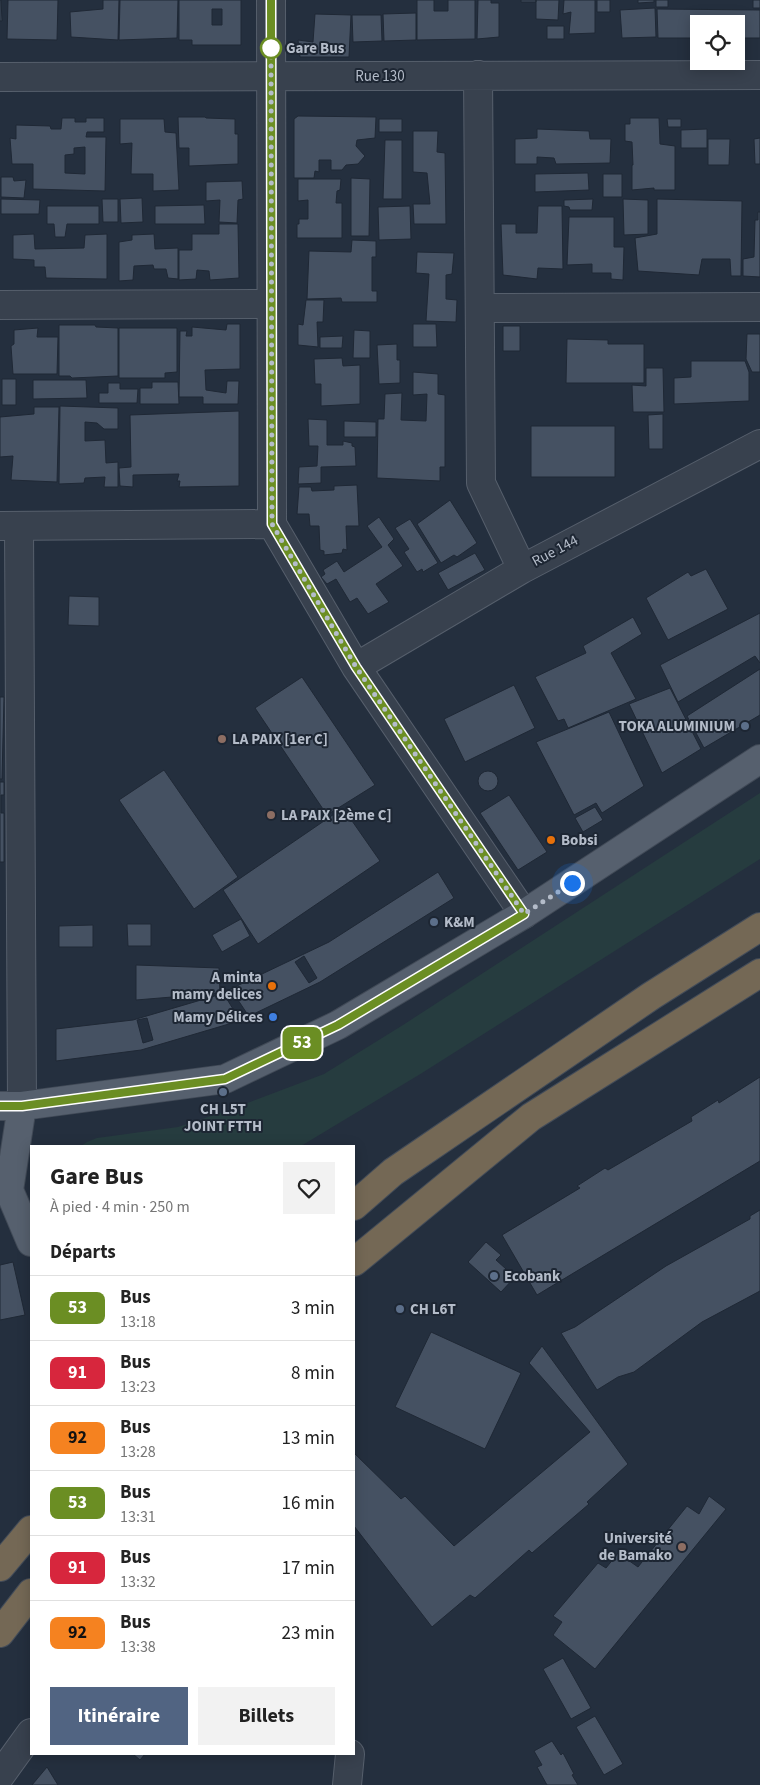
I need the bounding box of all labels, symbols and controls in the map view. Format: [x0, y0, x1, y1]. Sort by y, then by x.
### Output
map controls [690, 15, 745, 70]
button: locate [690, 15, 745, 70]
marker: Gare Bus [260, 37, 282, 59]
place label: Gare Bus [286, 38, 345, 59]
street label: Rue 130 [355, 66, 405, 87]
street label: Rue 144 [528, 530, 582, 572]
place label: TOKA ALUMINIUM [619, 716, 735, 737]
marker: TOKA ALUMINIUM [739, 720, 751, 732]
place label: LA PAIX [1er C] [232, 729, 328, 750]
marker: LA PAIX [1er C] [216, 733, 228, 745]
place label: LA PAIX [2ème C] [281, 805, 392, 826]
marker: LA PAIX [2ème C] [265, 809, 277, 821]
place label: Bobsi [561, 830, 598, 851]
marker: Bobsi [545, 834, 557, 846]
your location [560, 871, 585, 896]
place label: K&M [444, 912, 475, 933]
marker: K&M [428, 916, 440, 928]
place label: A minta mamy delices [172, 967, 262, 1005]
marker: A minta mamy delices [266, 980, 278, 992]
place label: Mamy Délices [173, 1007, 263, 1028]
marker: Mamy Délices [267, 1011, 279, 1023]
line badge: 53 [280, 1027, 324, 1059]
text: 53 [292, 1030, 312, 1055]
marker: CH L5T JOINT FTTH [217, 1086, 229, 1098]
place label: CH L5T JOINT FTTH [184, 1099, 262, 1137]
text: Gare Bus [50, 1159, 143, 1194]
button: heart [283, 1162, 335, 1214]
text: À pied · 4 min · 250 m [50, 1196, 190, 1218]
text: Départs [50, 1239, 116, 1266]
place label: Ecobank [504, 1266, 561, 1287]
marker: Ecobank [488, 1270, 500, 1282]
text: Bus [120, 1284, 151, 1311]
text: 53 [68, 1295, 87, 1320]
text: 3 min [291, 1295, 335, 1322]
place label: CH L6T [410, 1299, 456, 1320]
marker: CH L6T [394, 1303, 406, 1315]
text: 13:18 [120, 1311, 156, 1333]
text: Bus [120, 1349, 151, 1376]
text: 91 [68, 1360, 87, 1385]
text: 8 min [291, 1360, 335, 1387]
text: 13:23 [120, 1376, 156, 1398]
text: Bus [120, 1414, 151, 1441]
text: 92 [68, 1425, 87, 1450]
text: 13 min [281, 1425, 335, 1452]
text: 13:28 [120, 1441, 156, 1463]
text: Bus [120, 1479, 151, 1506]
text: 53 [68, 1490, 87, 1515]
text: 16 min [281, 1490, 335, 1517]
text: 13:31 [120, 1506, 156, 1528]
place label: Université de Bamako [599, 1528, 672, 1566]
marker: Université de Bamako [676, 1541, 688, 1553]
text: Bus [120, 1544, 151, 1571]
text: 91 [68, 1555, 87, 1580]
text: 17 min [281, 1555, 335, 1582]
text: 13:32 [120, 1571, 156, 1593]
text: Bus [120, 1609, 151, 1636]
text: 92 [68, 1620, 87, 1645]
text: 23 min [281, 1620, 335, 1647]
text: 13:38 [120, 1636, 156, 1658]
button: Itinéraire [50, 1687, 188, 1745]
button: Billets [198, 1687, 335, 1745]

